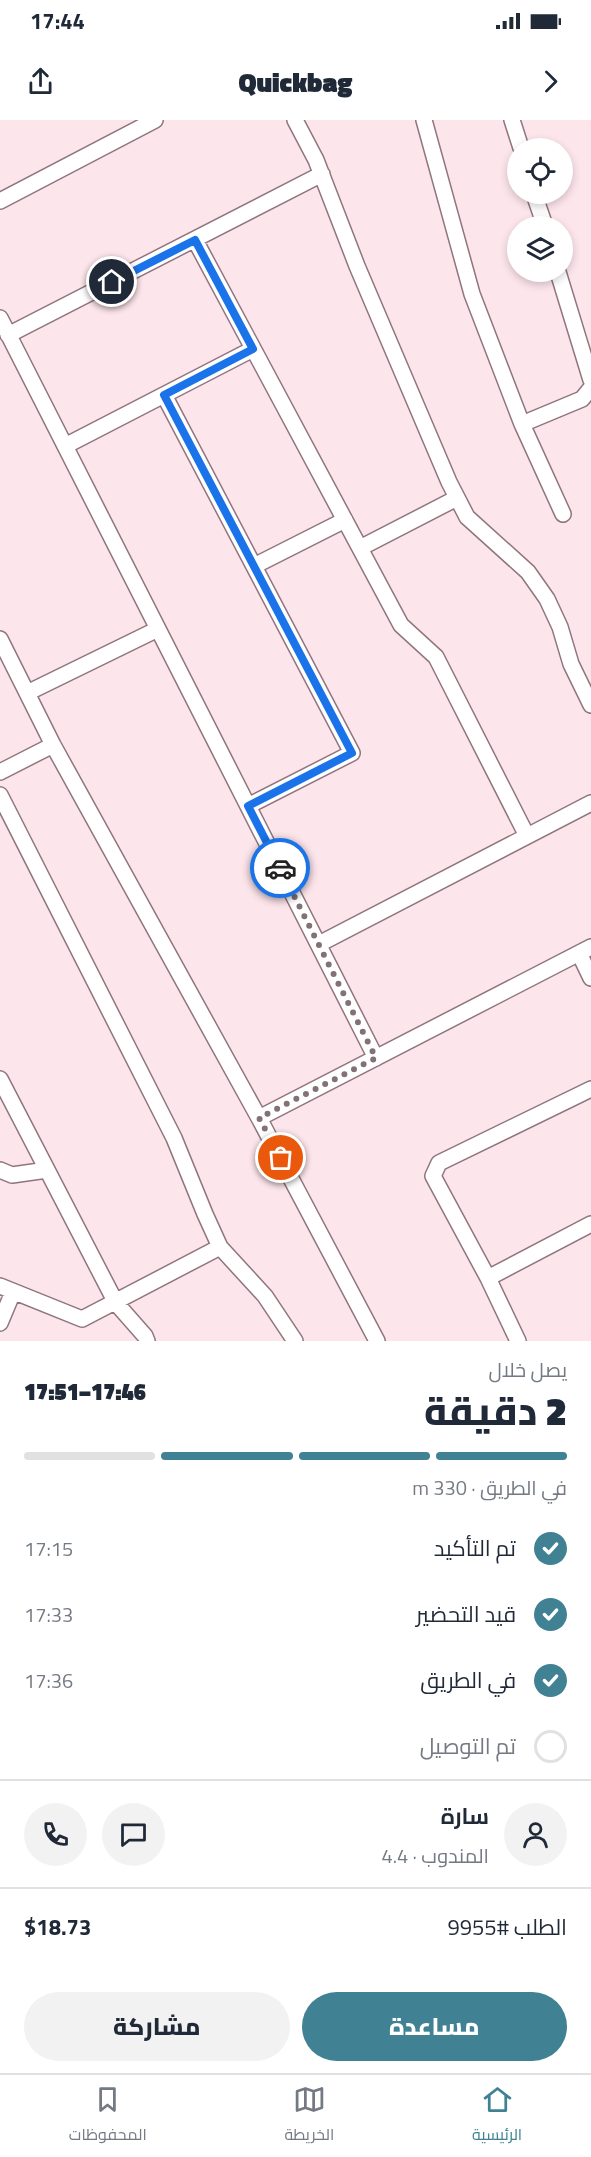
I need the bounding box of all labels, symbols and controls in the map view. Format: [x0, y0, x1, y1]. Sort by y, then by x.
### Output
text: 17:44 [30, 4, 85, 38]
text: Quickbag [238, 61, 353, 102]
icon: share [24, 65, 57, 98]
icon: forward [534, 65, 567, 98]
map controls [507, 138, 573, 282]
button: locate [507, 138, 573, 204]
button: layers [507, 216, 573, 282]
pin [86, 256, 137, 307]
icon: home [95, 265, 128, 298]
courier [250, 838, 310, 898]
icon: car [264, 852, 297, 885]
pin [255, 1132, 306, 1183]
icon: bag [264, 1141, 297, 1174]
text: يصل خلال [488, 1354, 567, 1385]
text: 17:46–17:51 [24, 1375, 146, 1409]
text: 2 دقيقة [424, 1381, 567, 1440]
text: في الطريق · 330 m [412, 1472, 567, 1503]
text: تم التأكيد [434, 1531, 516, 1565]
icon: check [534, 1532, 567, 1565]
text: 17:15 [24, 1533, 73, 1564]
text: قيد التحضير [416, 1597, 516, 1631]
icon: check [534, 1598, 567, 1631]
text: 17:33 [24, 1599, 73, 1630]
text: في الطريق [420, 1663, 516, 1697]
icon: check [534, 1664, 567, 1697]
text: 17:36 [24, 1665, 73, 1696]
text: تم التوصيل [420, 1729, 516, 1763]
text: سارة [441, 1799, 489, 1833]
button: phone [24, 1803, 87, 1866]
button: chat [102, 1803, 165, 1866]
button: person [504, 1803, 567, 1866]
text: المندوب · 4.4 [381, 1840, 489, 1871]
text: $18.73 [24, 1910, 91, 1944]
text: الطلب #9955 [447, 1910, 567, 1944]
button: مشاركة [24, 1992, 290, 2061]
button: مساعدة [302, 1992, 567, 2061]
tab: المحفوظات [69, 2083, 147, 2149]
tab: الخريطة [284, 2083, 334, 2149]
tab: الرئيسية [472, 2083, 522, 2149]

